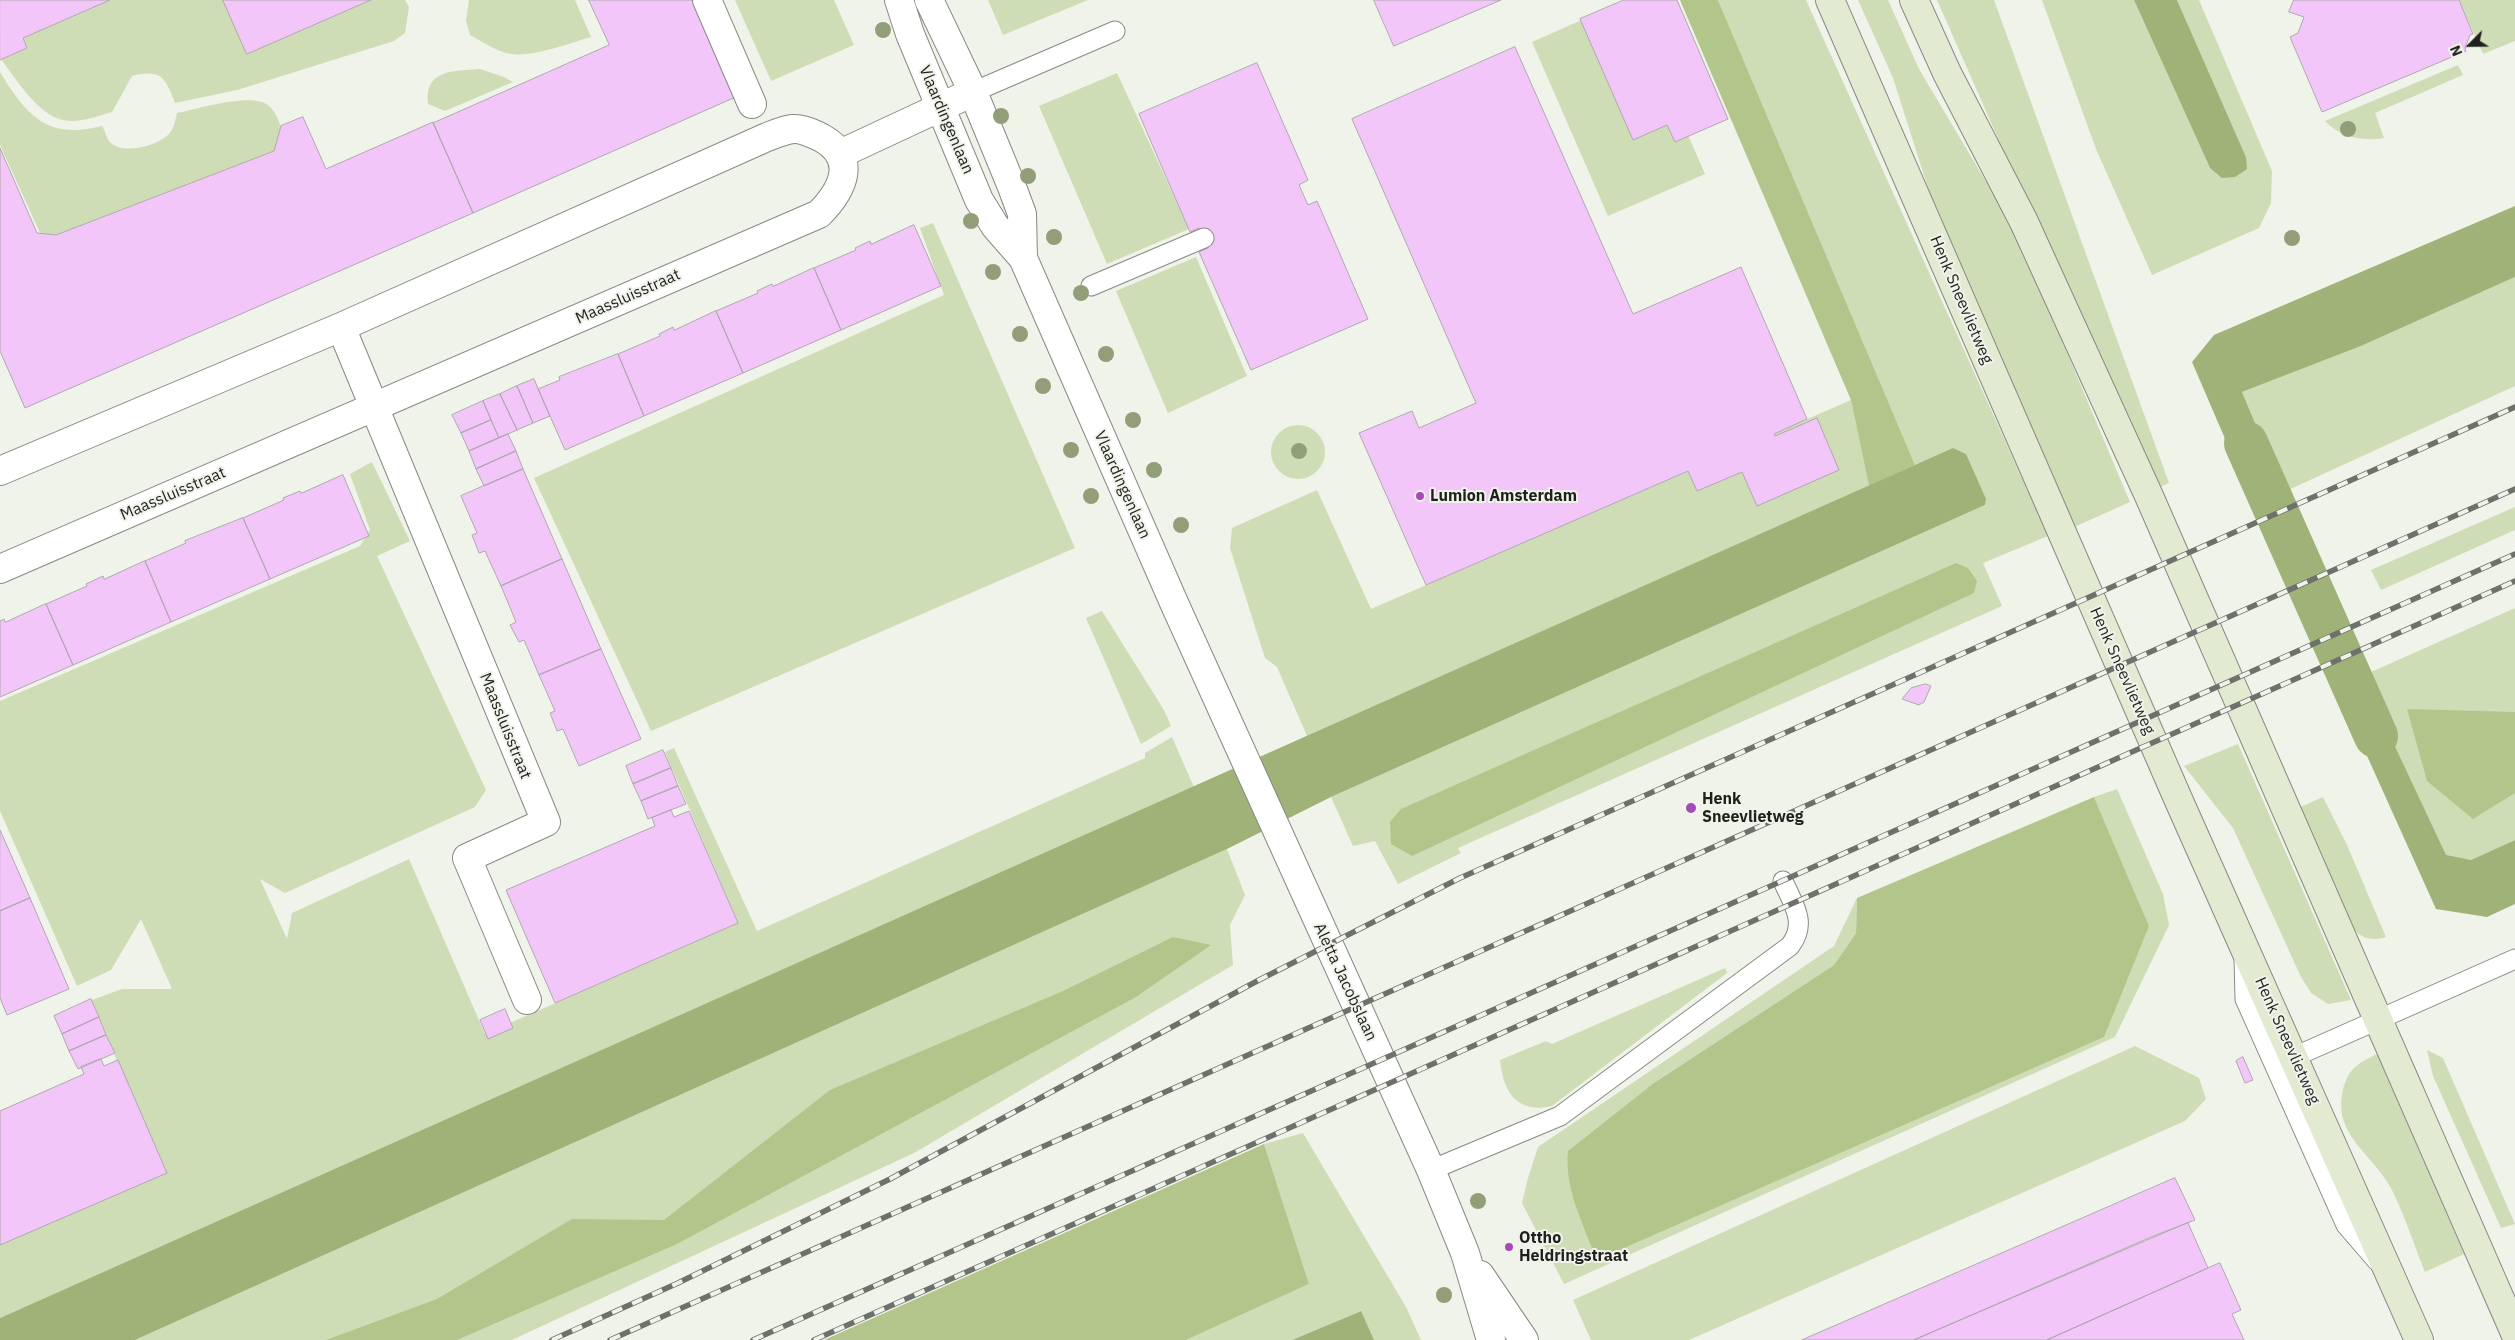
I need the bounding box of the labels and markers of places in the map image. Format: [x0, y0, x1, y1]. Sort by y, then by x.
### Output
place label: Lumion Amsterdam [1430, 486, 1577, 506]
marker: Lumion Amsterdam [1414, 490, 1426, 502]
place label: Henk Sneevlietweg [1702, 789, 1804, 827]
marker: Henk Sneevlietweg [1684, 801, 1698, 815]
place label: Ottho Heldringstraat [1519, 1228, 1628, 1266]
marker: Ottho Heldringstraat [1503, 1241, 1515, 1253]

